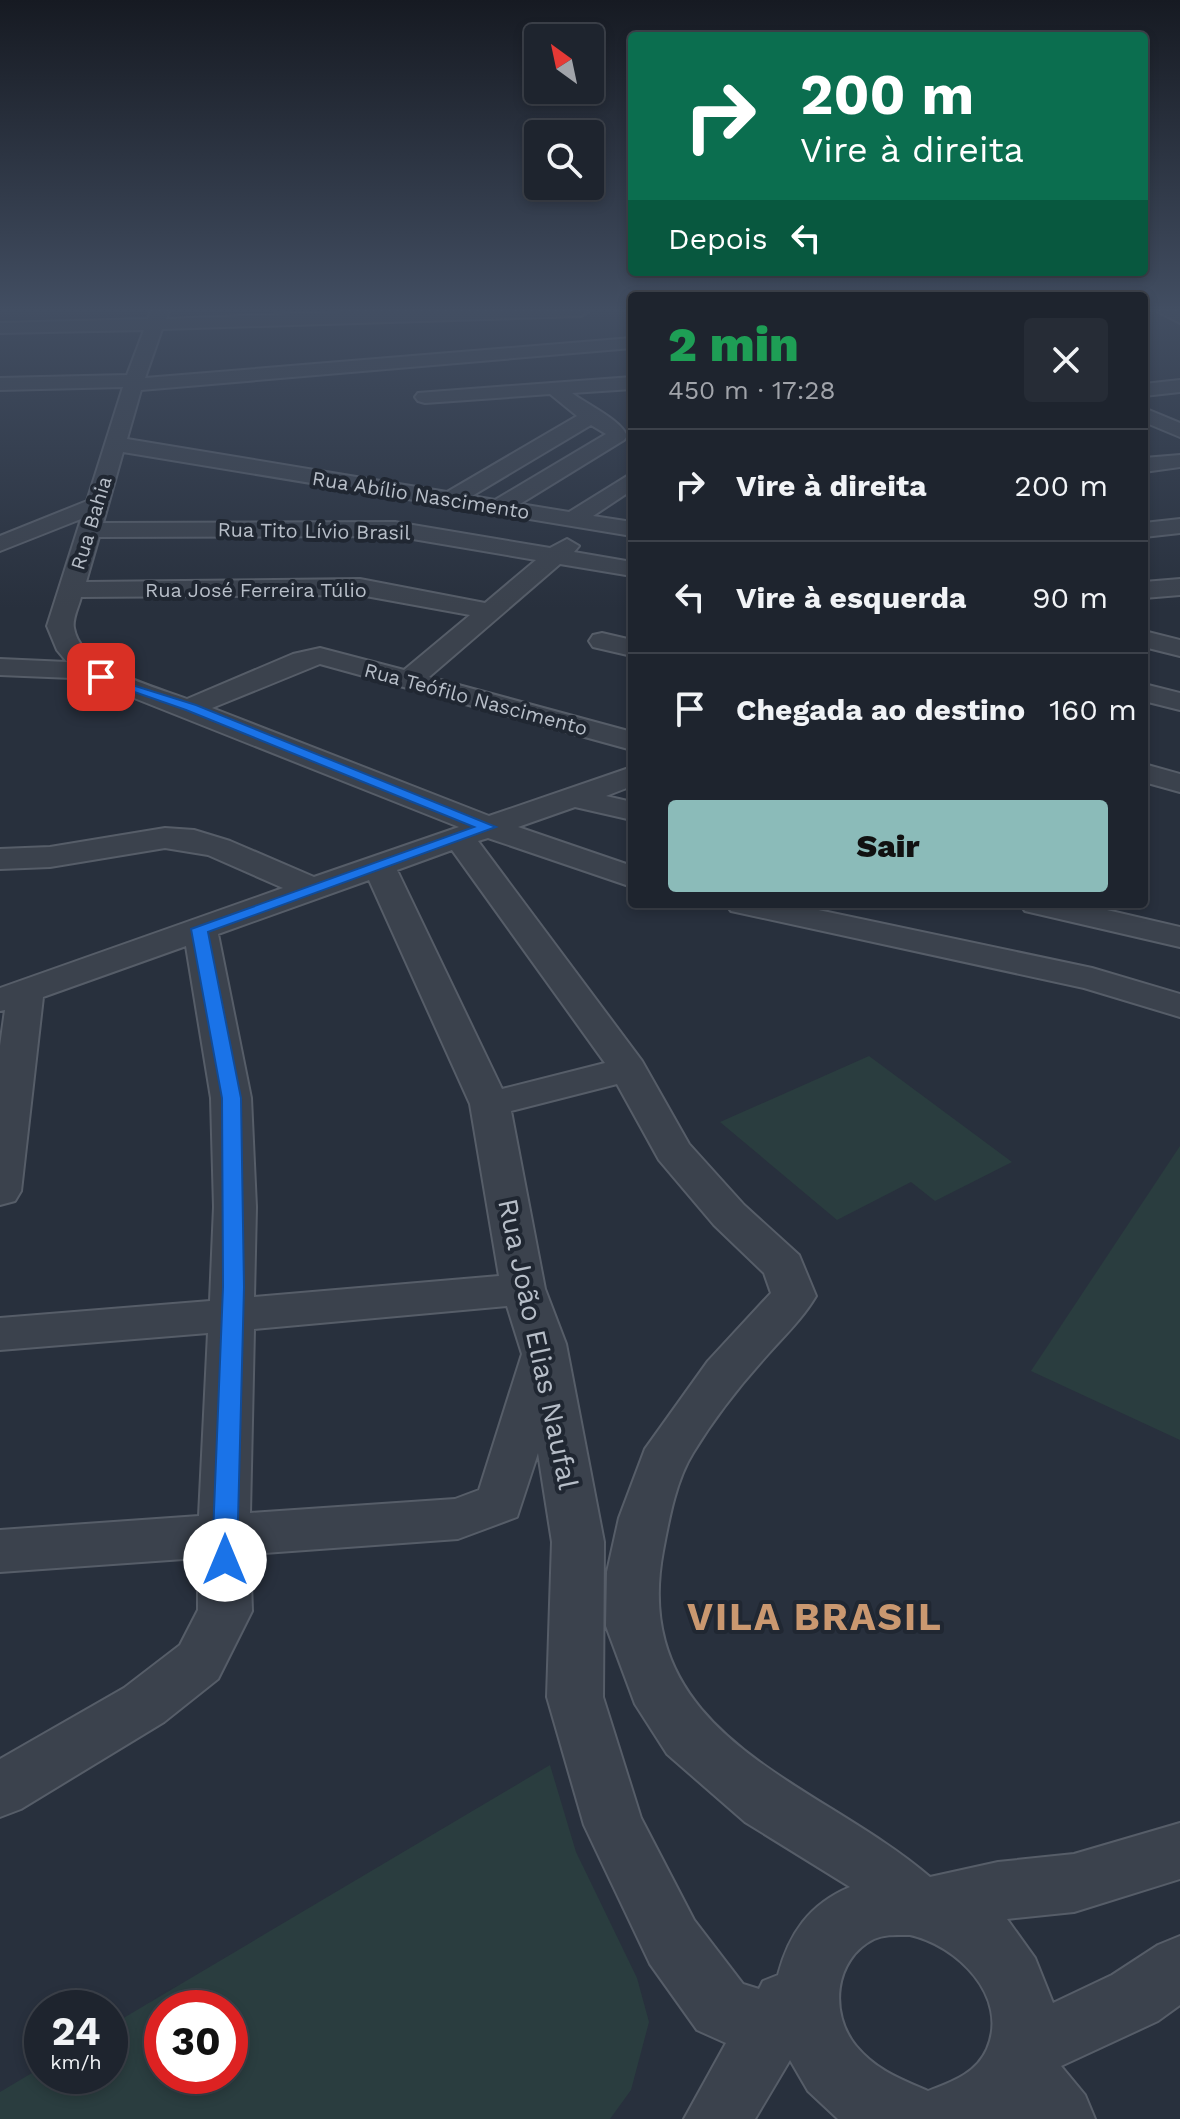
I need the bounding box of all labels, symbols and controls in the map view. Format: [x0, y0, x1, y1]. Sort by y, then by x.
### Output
north arrow [524, 24, 604, 104]
map controls [524, 24, 604, 200]
text: 200 m [800, 62, 974, 128]
icon: right [668, 64, 772, 168]
button: search [524, 120, 604, 200]
text: Vire à direita [800, 129, 1024, 171]
icon: left [784, 216, 828, 260]
text: Depois [668, 221, 768, 256]
text: 2 min [668, 316, 799, 373]
button: close [1024, 318, 1108, 402]
text: 450 m · 17:28 [668, 375, 836, 405]
icon: right [668, 463, 712, 507]
street label: Rua Abílio Nascimento [311, 466, 531, 524]
text: Vire à direita [736, 468, 927, 503]
text: 200 m [1014, 468, 1108, 503]
street label: Rua Bahia [65, 473, 117, 573]
street label: Rua Tito Lívio Brasil [217, 517, 411, 545]
icon: left [668, 575, 712, 619]
street label: Rua José Ferreira Túlio [145, 578, 367, 602]
text: Vire à esquerda [736, 580, 966, 615]
text: 90 m [1032, 580, 1108, 615]
pin [67, 643, 135, 711]
icon: arrive [79, 655, 123, 699]
street label: Rua Teófilo Nascimento [362, 658, 590, 740]
icon: arrive [668, 687, 712, 731]
text: Chegada ao destino [736, 692, 1025, 727]
text: 160 m [1049, 692, 1137, 727]
button: Sair [668, 800, 1108, 892]
street label: Rua João Elias Naufal [491, 1196, 585, 1493]
position arrow [183, 1518, 267, 1602]
district label: VILA BRASIL [687, 1595, 943, 1639]
speed limit sign: 30 [144, 1990, 248, 2094]
text: 24 [51, 2008, 101, 2055]
text: km/h [50, 2050, 102, 2074]

